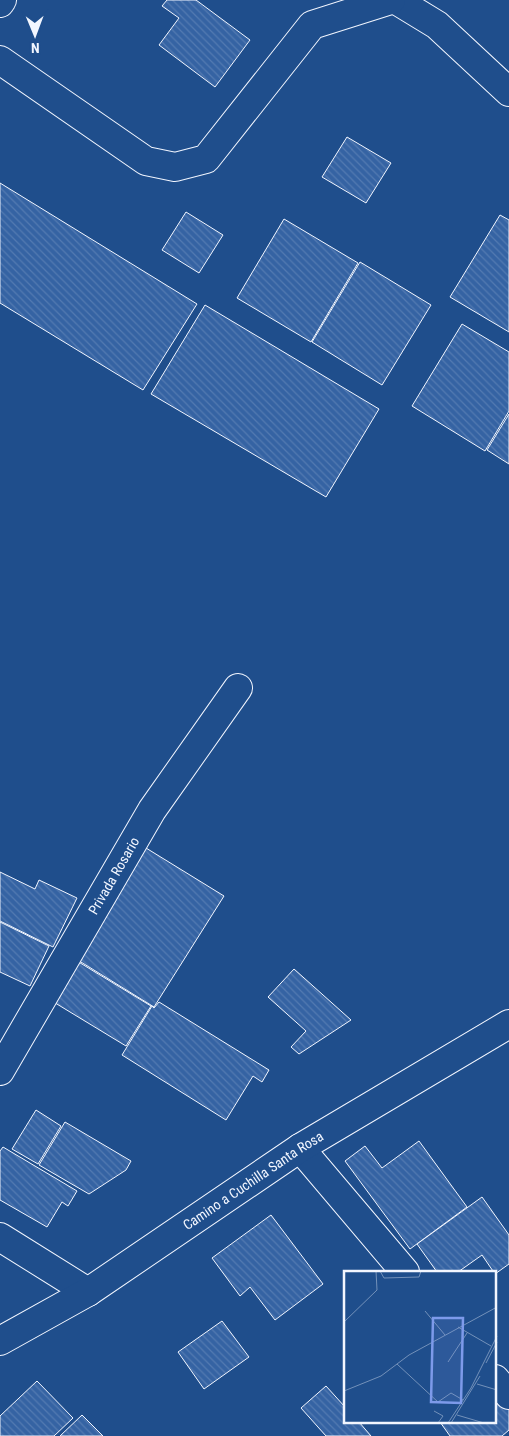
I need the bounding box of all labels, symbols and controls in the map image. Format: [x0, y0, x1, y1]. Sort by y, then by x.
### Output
north arrow [10, 10, 60, 60]
text: N [31, 40, 40, 56]
street label: Privada Rosario [85, 834, 143, 917]
street label: Camino a Cuchilla Santa Rosa [180, 1128, 326, 1233]
inset map [344, 1271, 496, 1424]

